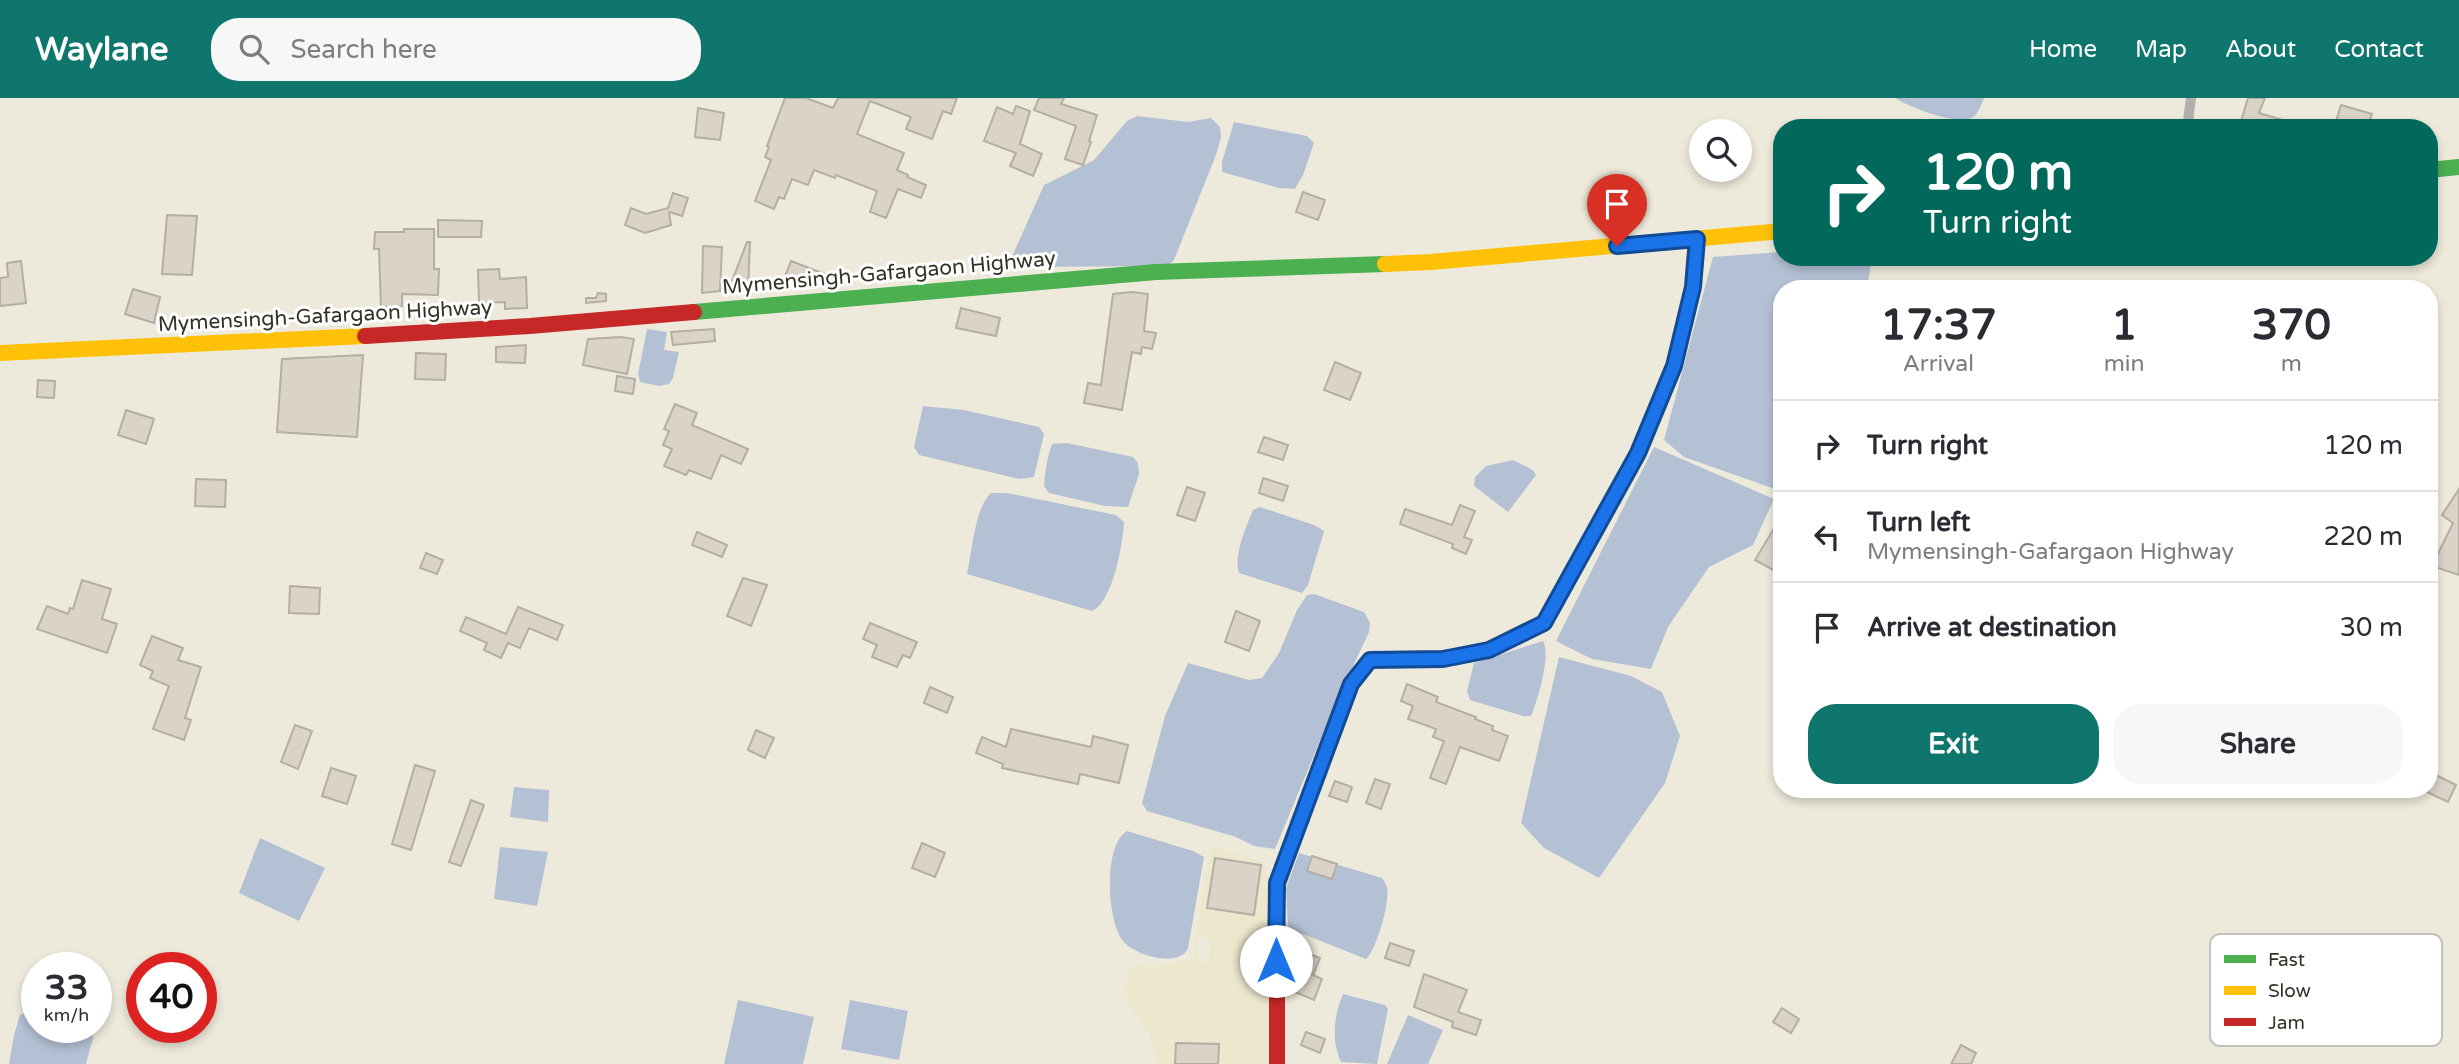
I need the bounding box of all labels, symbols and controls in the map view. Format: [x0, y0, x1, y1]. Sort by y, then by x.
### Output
search box [211, 18, 701, 81]
text: Waylane [35, 30, 169, 69]
icon: search [235, 30, 273, 68]
text: Search here [291, 34, 437, 65]
text: Home [2029, 35, 2097, 64]
text: Map [2135, 35, 2187, 64]
text: About [2225, 35, 2296, 64]
text: Contact [2334, 35, 2424, 64]
map controls [1689, 119, 1752, 182]
button: search [1689, 119, 1752, 182]
text: 120 m [1923, 144, 2073, 203]
icon: right [1808, 147, 1899, 238]
pin [1587, 174, 1647, 246]
icon: arrive [1598, 185, 1636, 223]
text: Turn right [1923, 204, 2072, 242]
street label: Mymensingh-Gafargaon Highway [721, 246, 1057, 300]
street label: Mymensingh-Gafargaon Highway [157, 295, 493, 337]
text: 17:37 [1880, 300, 1997, 351]
text: 1 [2111, 300, 2137, 351]
text: 370 [2252, 300, 2331, 351]
text: Arrival [1903, 350, 1974, 378]
text: min [2104, 350, 2145, 378]
text: m [2281, 350, 2302, 378]
icon: right [1808, 427, 1846, 465]
text: Turn right [1867, 430, 1988, 461]
text: 120 m [2323, 430, 2403, 461]
text: Turn left [1867, 507, 1970, 538]
icon: left [1808, 518, 1846, 556]
text: 220 m [2323, 521, 2403, 552]
text: Mymensingh-Gafargaon Highway [1867, 538, 2234, 566]
icon: arrive [1808, 609, 1846, 647]
text: Arrive at destination [1867, 612, 2117, 643]
text: 30 m [2340, 612, 2403, 643]
button: Exit [1808, 704, 2099, 784]
button: Share [2113, 704, 2403, 784]
position arrow [1239, 924, 1313, 998]
legend [2210, 934, 2442, 1046]
text: Fast [2268, 949, 2305, 971]
speed limit sign: 40 [126, 952, 217, 1043]
text: 33 [45, 967, 88, 1009]
text: Slow [2268, 980, 2311, 1002]
text: km/h [44, 1004, 89, 1026]
text: Jam [2268, 1012, 2305, 1034]

